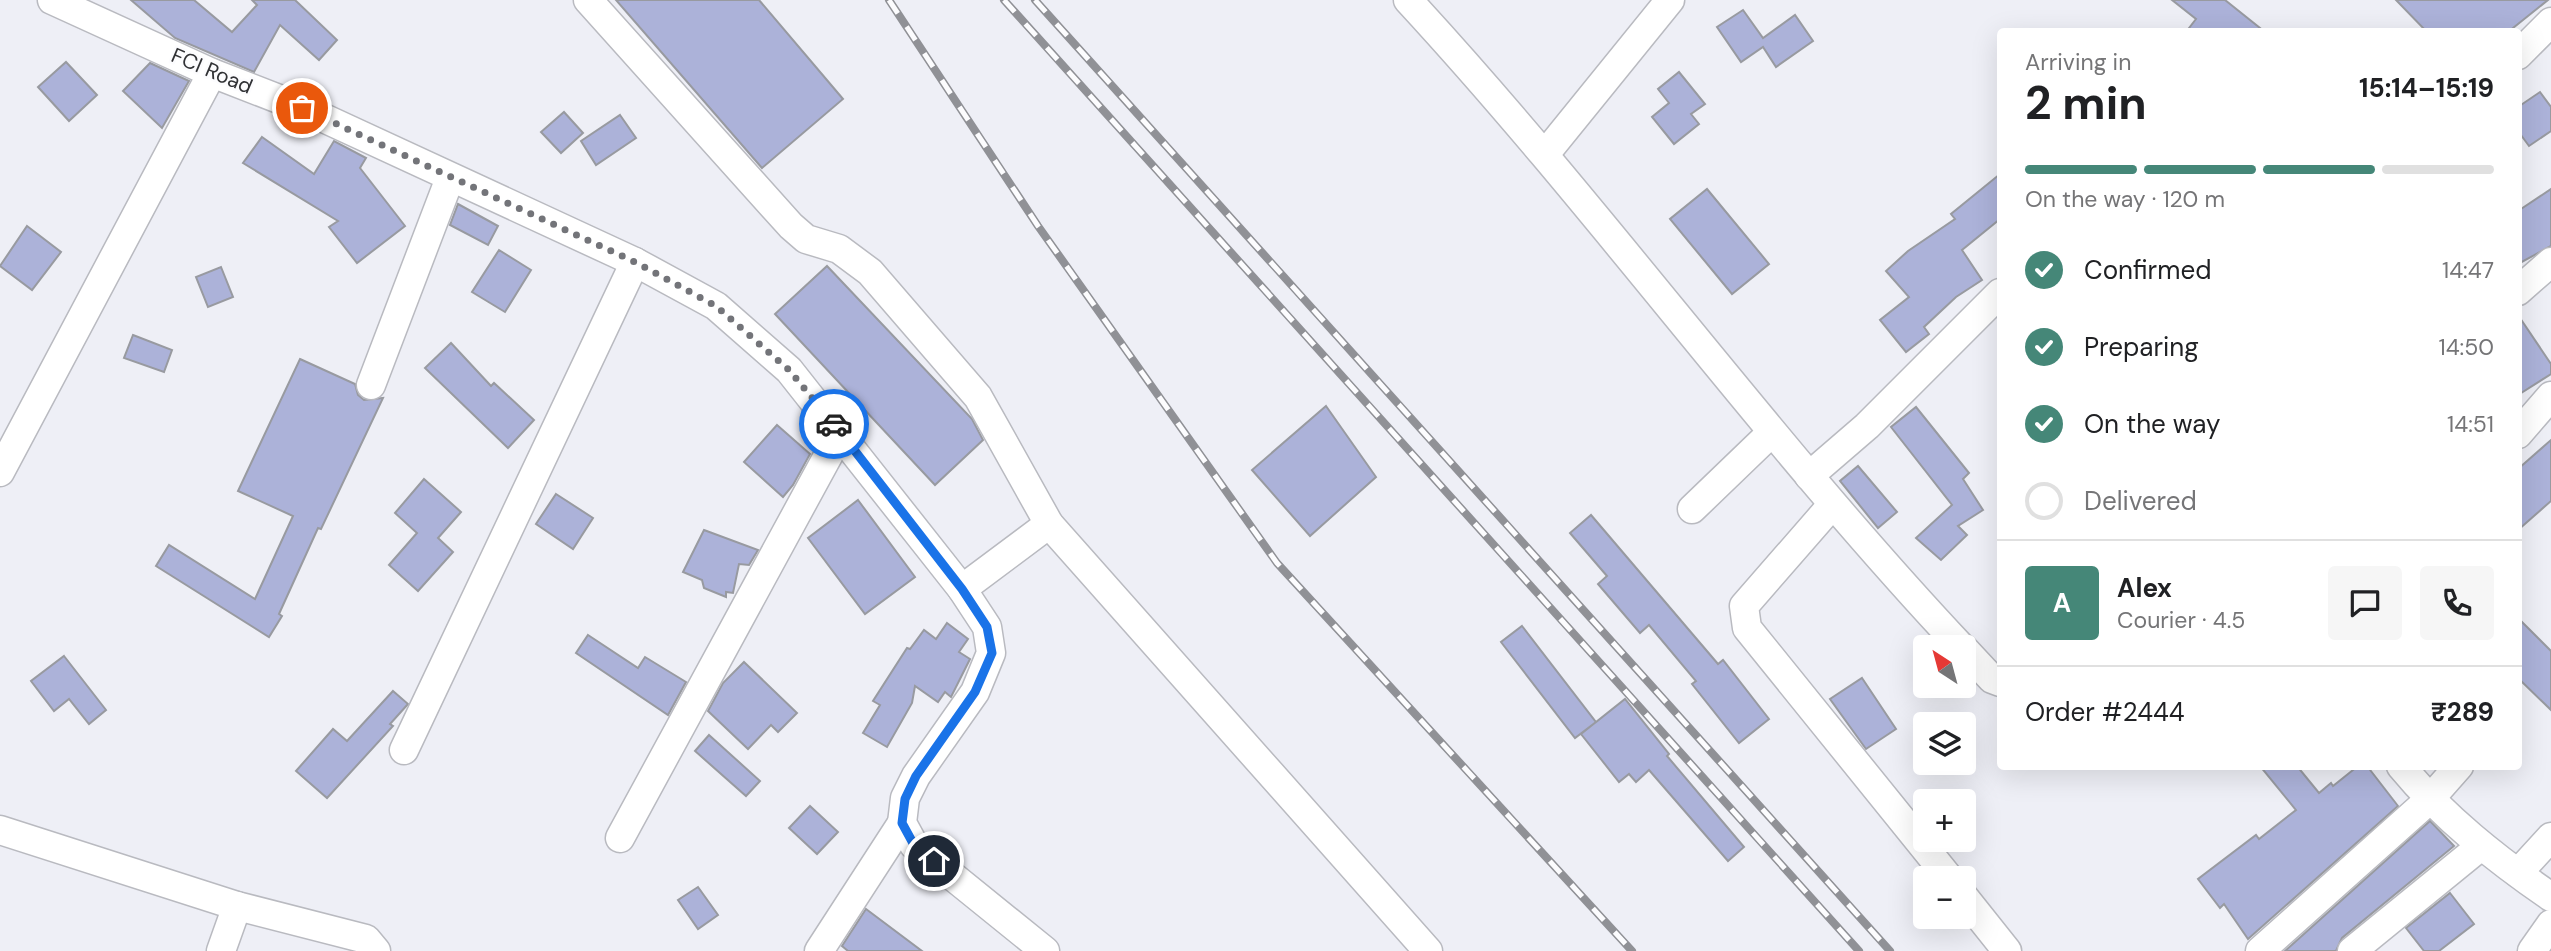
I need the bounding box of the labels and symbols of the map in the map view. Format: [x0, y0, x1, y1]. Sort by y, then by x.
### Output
street label: FCI Road [167, 41, 257, 101]
pin [272, 78, 332, 138]
courier [799, 389, 869, 459]
north arrow [1913, 635, 1976, 698]
pin [904, 831, 964, 891]

